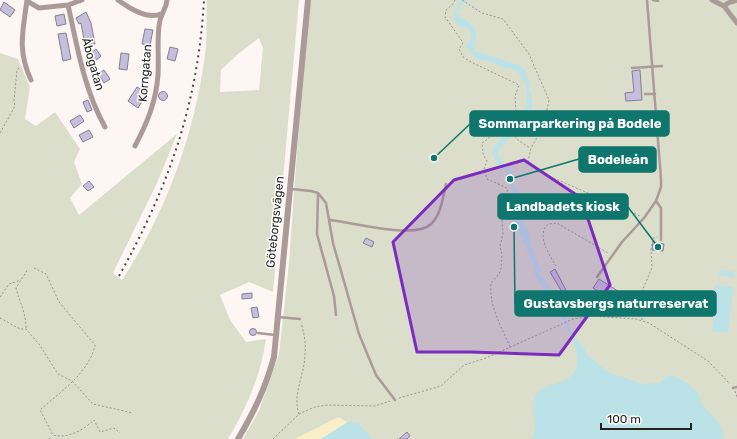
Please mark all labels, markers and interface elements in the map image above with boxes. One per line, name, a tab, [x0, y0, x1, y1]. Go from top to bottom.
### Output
street label: Åbogatan	[79, 36, 107, 92]
street label: Korngatan	[136, 44, 154, 102]
callout: Sommarparkering på Bodele	[470, 111, 669, 136]
text: Sommarparkering på Bodele	[479, 116, 662, 131]
callout: Bodeleån	[579, 147, 656, 172]
text: Bodeleån	[588, 152, 648, 167]
street label: Göteborgsvägen	[263, 175, 287, 269]
callout: Landbadets kiosk	[498, 194, 628, 219]
text: Landbadets kiosk	[506, 199, 620, 214]
callout: Gustavsbergs naturreservat	[515, 291, 716, 316]
text: Gustavsbergs naturreservat	[524, 296, 708, 311]
scale bar	[601, 405, 691, 431]
text: 100 m	[607, 412, 641, 426]

